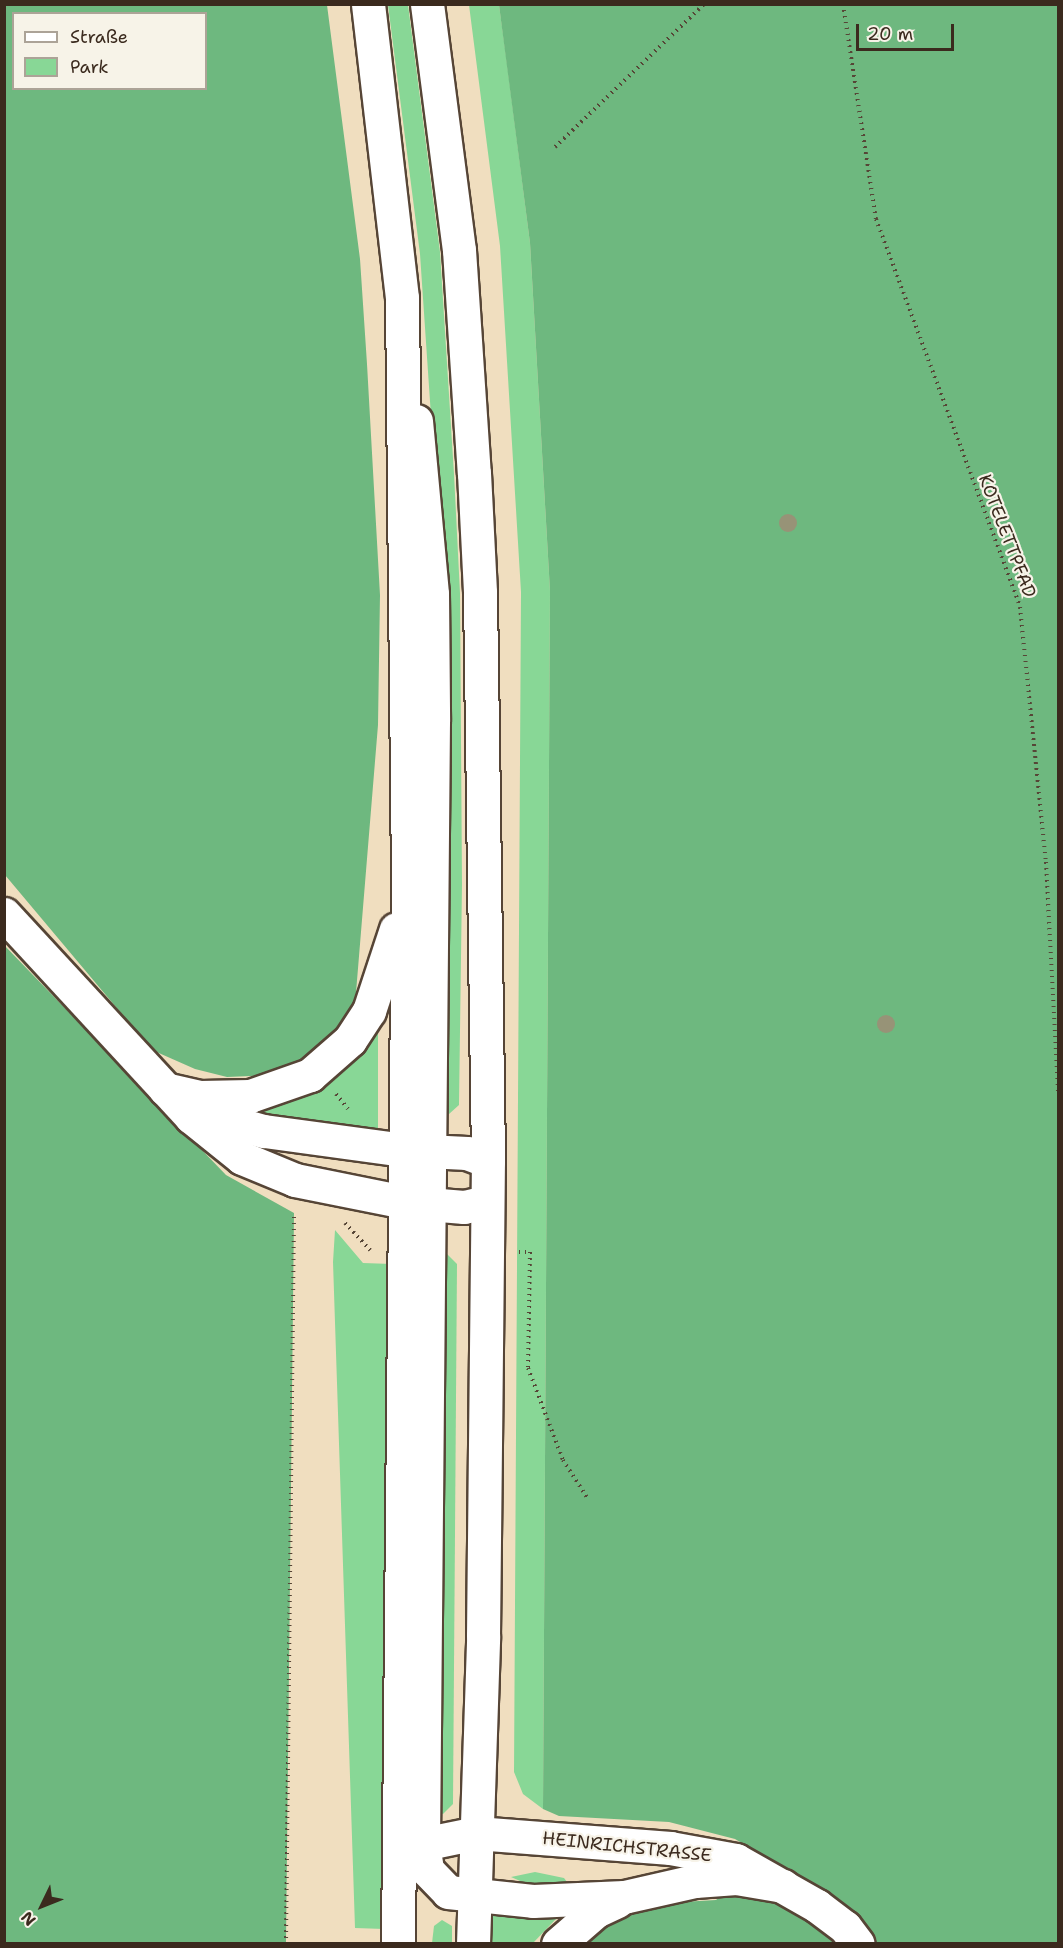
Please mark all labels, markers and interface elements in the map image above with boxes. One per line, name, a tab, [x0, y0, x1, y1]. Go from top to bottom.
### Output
legend	[12, 12, 207, 90]
scale bar	[859, 12, 956, 50]
text: 20 m	[867, 22, 913, 46]
text: Straße	[70, 25, 128, 49]
text: Park	[70, 55, 109, 79]
street label: KOTELETTPFAD	[974, 471, 1040, 601]
street label: HEINRICHSTRASSE	[541, 1827, 713, 1867]
north arrow	[12, 1876, 72, 1936]
text: N	[16, 1907, 40, 1930]

